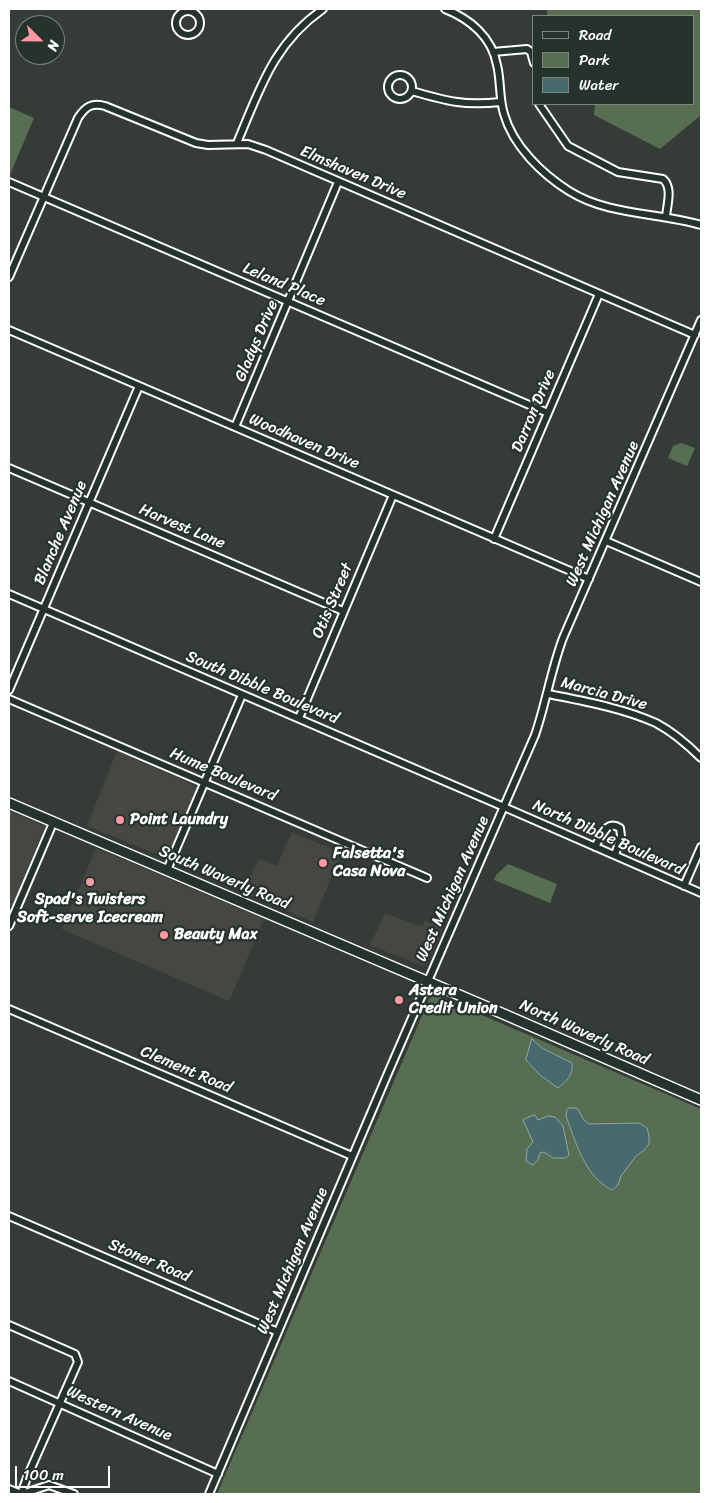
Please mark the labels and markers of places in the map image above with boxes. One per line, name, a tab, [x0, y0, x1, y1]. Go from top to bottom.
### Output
place label: Point Laundry	[130, 810, 228, 830]
marker: Point Laundry	[114, 814, 126, 826]
place label: Falsetta's Casa Nova	[333, 844, 405, 882]
marker: Falsetta's Casa Nova	[317, 857, 329, 869]
marker: Spad's Twisters Soft-serve Icecream	[84, 876, 96, 888]
place label: Spad's Twisters Soft-serve Icecream	[17, 890, 163, 928]
place label: Beauty Max	[174, 925, 258, 945]
marker: Beauty Max	[158, 929, 170, 941]
place label: Astera Credit Union	[409, 981, 498, 1019]
marker: Astera Credit Union	[393, 994, 405, 1006]

